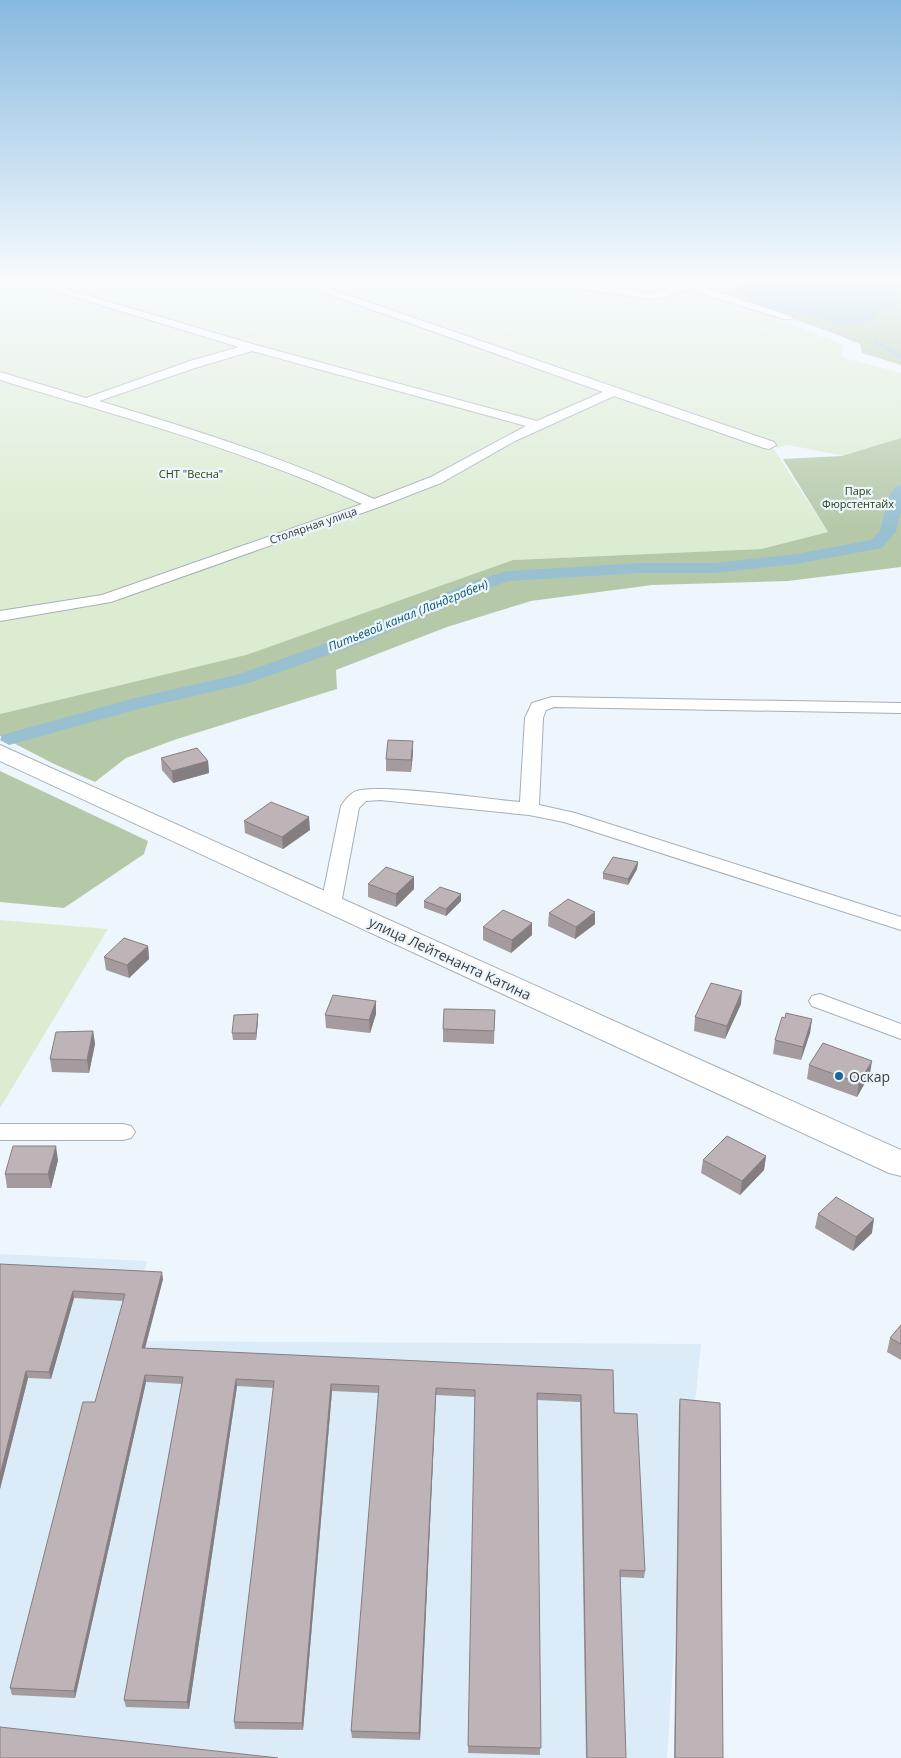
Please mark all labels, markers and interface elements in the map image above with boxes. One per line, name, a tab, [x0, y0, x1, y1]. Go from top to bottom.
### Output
park label: СНТ "Весна"	[159, 466, 223, 481]
park label: Парк Фюрстентайх	[822, 483, 894, 511]
street label: Столярная улица	[267, 503, 359, 547]
water label: Питьевой канал (Ландграбен)	[325, 575, 491, 655]
street label: улица Лейтенанта Катина	[366, 912, 534, 1004]
place label: Оскар	[849, 1067, 890, 1086]
marker: Оскар	[833, 1070, 845, 1082]

